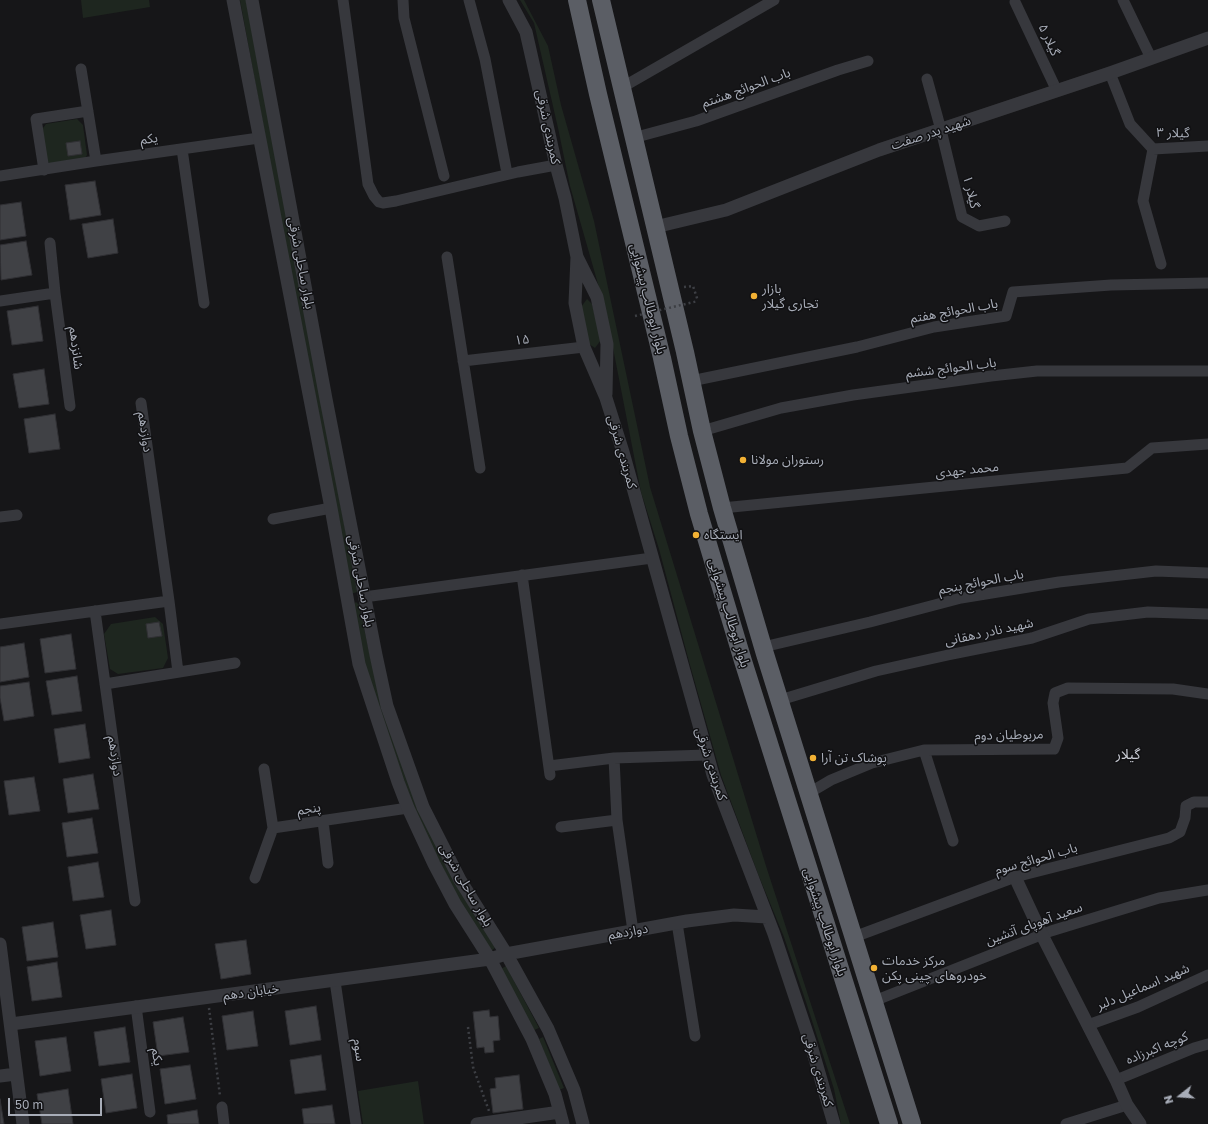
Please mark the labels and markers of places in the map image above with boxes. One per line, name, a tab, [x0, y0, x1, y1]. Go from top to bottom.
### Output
place label: بازار تجاری گیلار	[762, 281, 819, 312]
marker: بازار تجاری گیلار	[749, 291, 759, 301]
place label: رستوران مولانا	[751, 452, 824, 468]
marker: رستوران مولانا	[738, 455, 748, 465]
place label: ایستگاه	[704, 527, 743, 543]
marker: ایستگاه	[691, 530, 701, 540]
place label: پوشاک تن آرا	[821, 750, 887, 766]
marker: پوشاک تن آرا	[808, 753, 818, 763]
place label: مرکز خدمات خودروهای چینی پکن	[882, 953, 987, 984]
marker: مرکز خدمات خودروهای چینی پکن	[869, 963, 879, 973]

